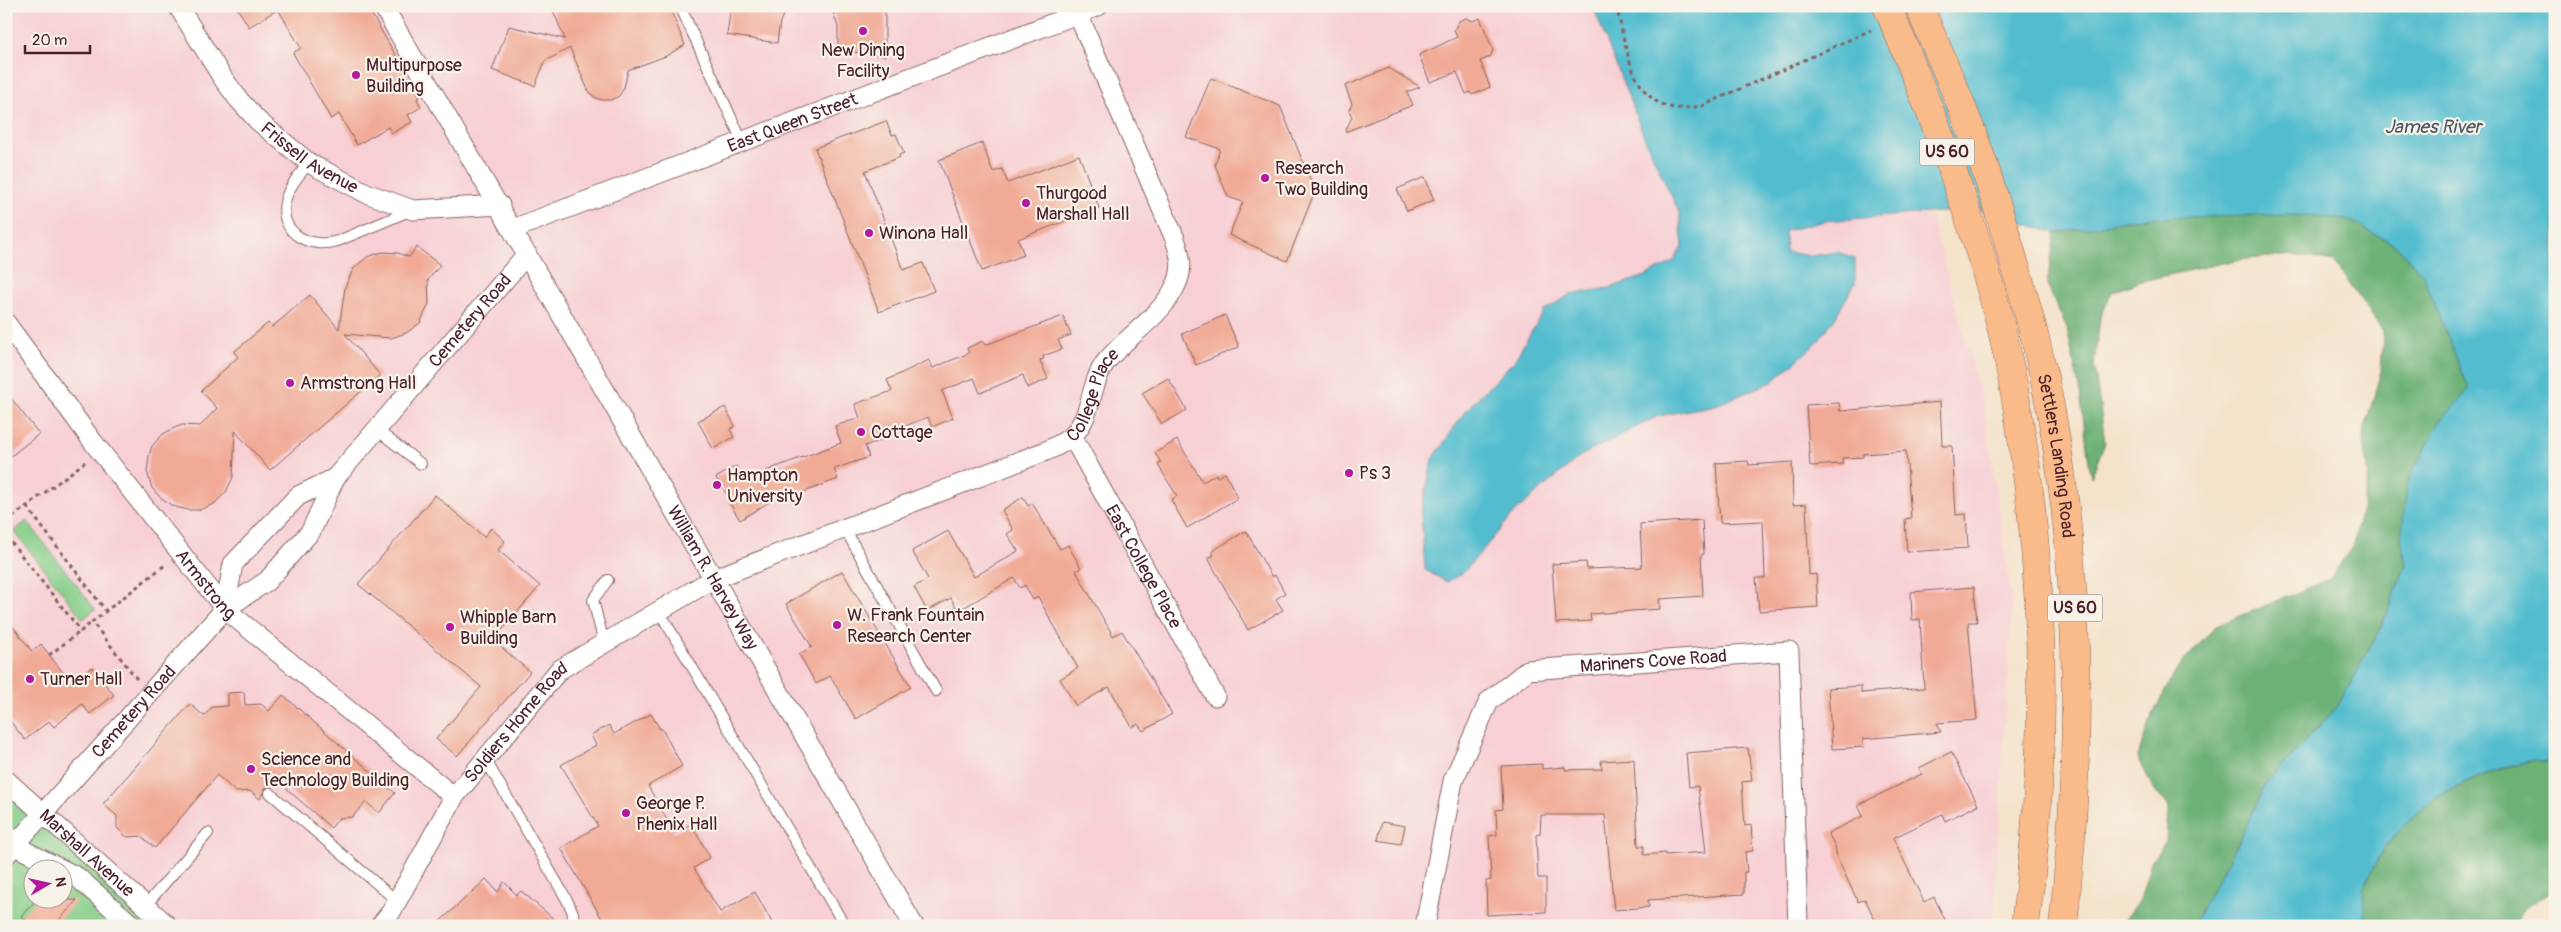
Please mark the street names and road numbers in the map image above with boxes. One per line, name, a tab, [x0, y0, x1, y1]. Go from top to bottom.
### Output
street label: East Queen Street	[724, 87, 861, 158]
street label: Frissell Avenue	[256, 116, 362, 198]
road number: US 60	[1920, 138, 1974, 166]
street label: Cemetery Road	[423, 269, 516, 372]
street label: College Place	[1061, 343, 1124, 447]
street label: Settlers Landing Road	[2032, 371, 2080, 539]
street label: William R. Harvey Way	[662, 501, 764, 654]
street label: East College Place	[1101, 501, 1187, 633]
street label: Armstrong	[171, 544, 241, 625]
road number: US 60	[2048, 594, 2102, 622]
street label: Mariners Cove Road	[1579, 644, 1728, 678]
street label: Soldiers Home Road	[459, 656, 571, 787]
street label: Cemetery Road	[86, 661, 181, 763]
street label: Marshall Avenue	[35, 804, 140, 902]

